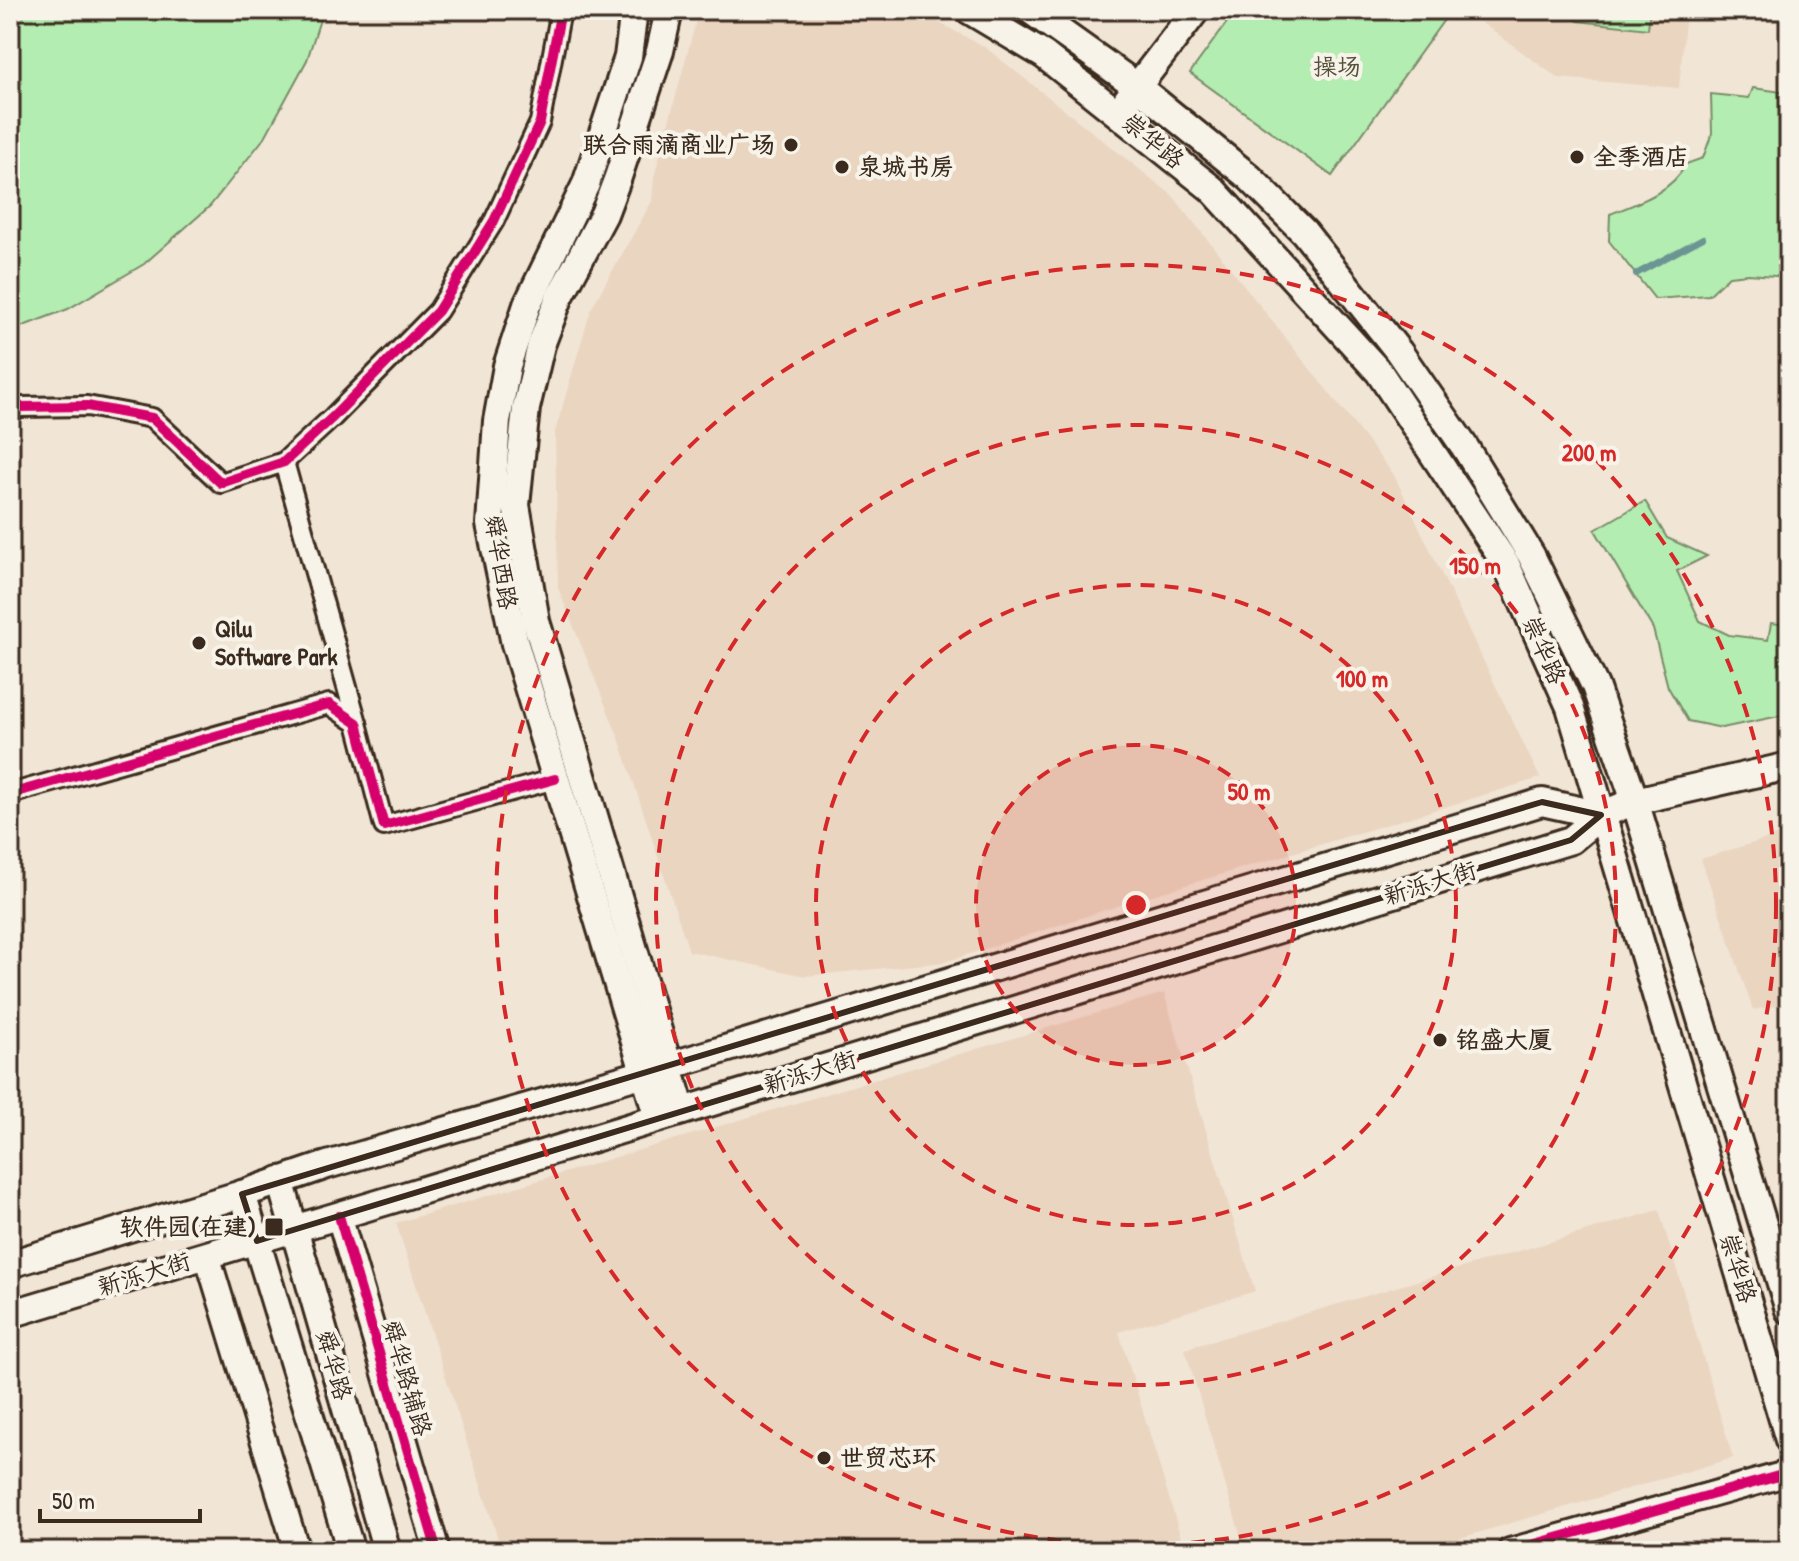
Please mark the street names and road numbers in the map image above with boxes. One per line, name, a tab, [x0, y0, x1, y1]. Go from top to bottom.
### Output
street label: 崇华路	[1116, 105, 1192, 175]
street label: 舜华西路	[479, 512, 525, 612]
street label: 崇华路	[1516, 610, 1574, 689]
street label: 新泺大街	[1379, 853, 1480, 911]
street label: 新泺大街	[759, 1042, 860, 1100]
street label: 崇华路	[1713, 1229, 1765, 1307]
street label: 新泺大街	[93, 1244, 194, 1302]
street label: 舜华路辅路	[376, 1316, 440, 1440]
street label: 舜华路	[310, 1326, 360, 1404]

